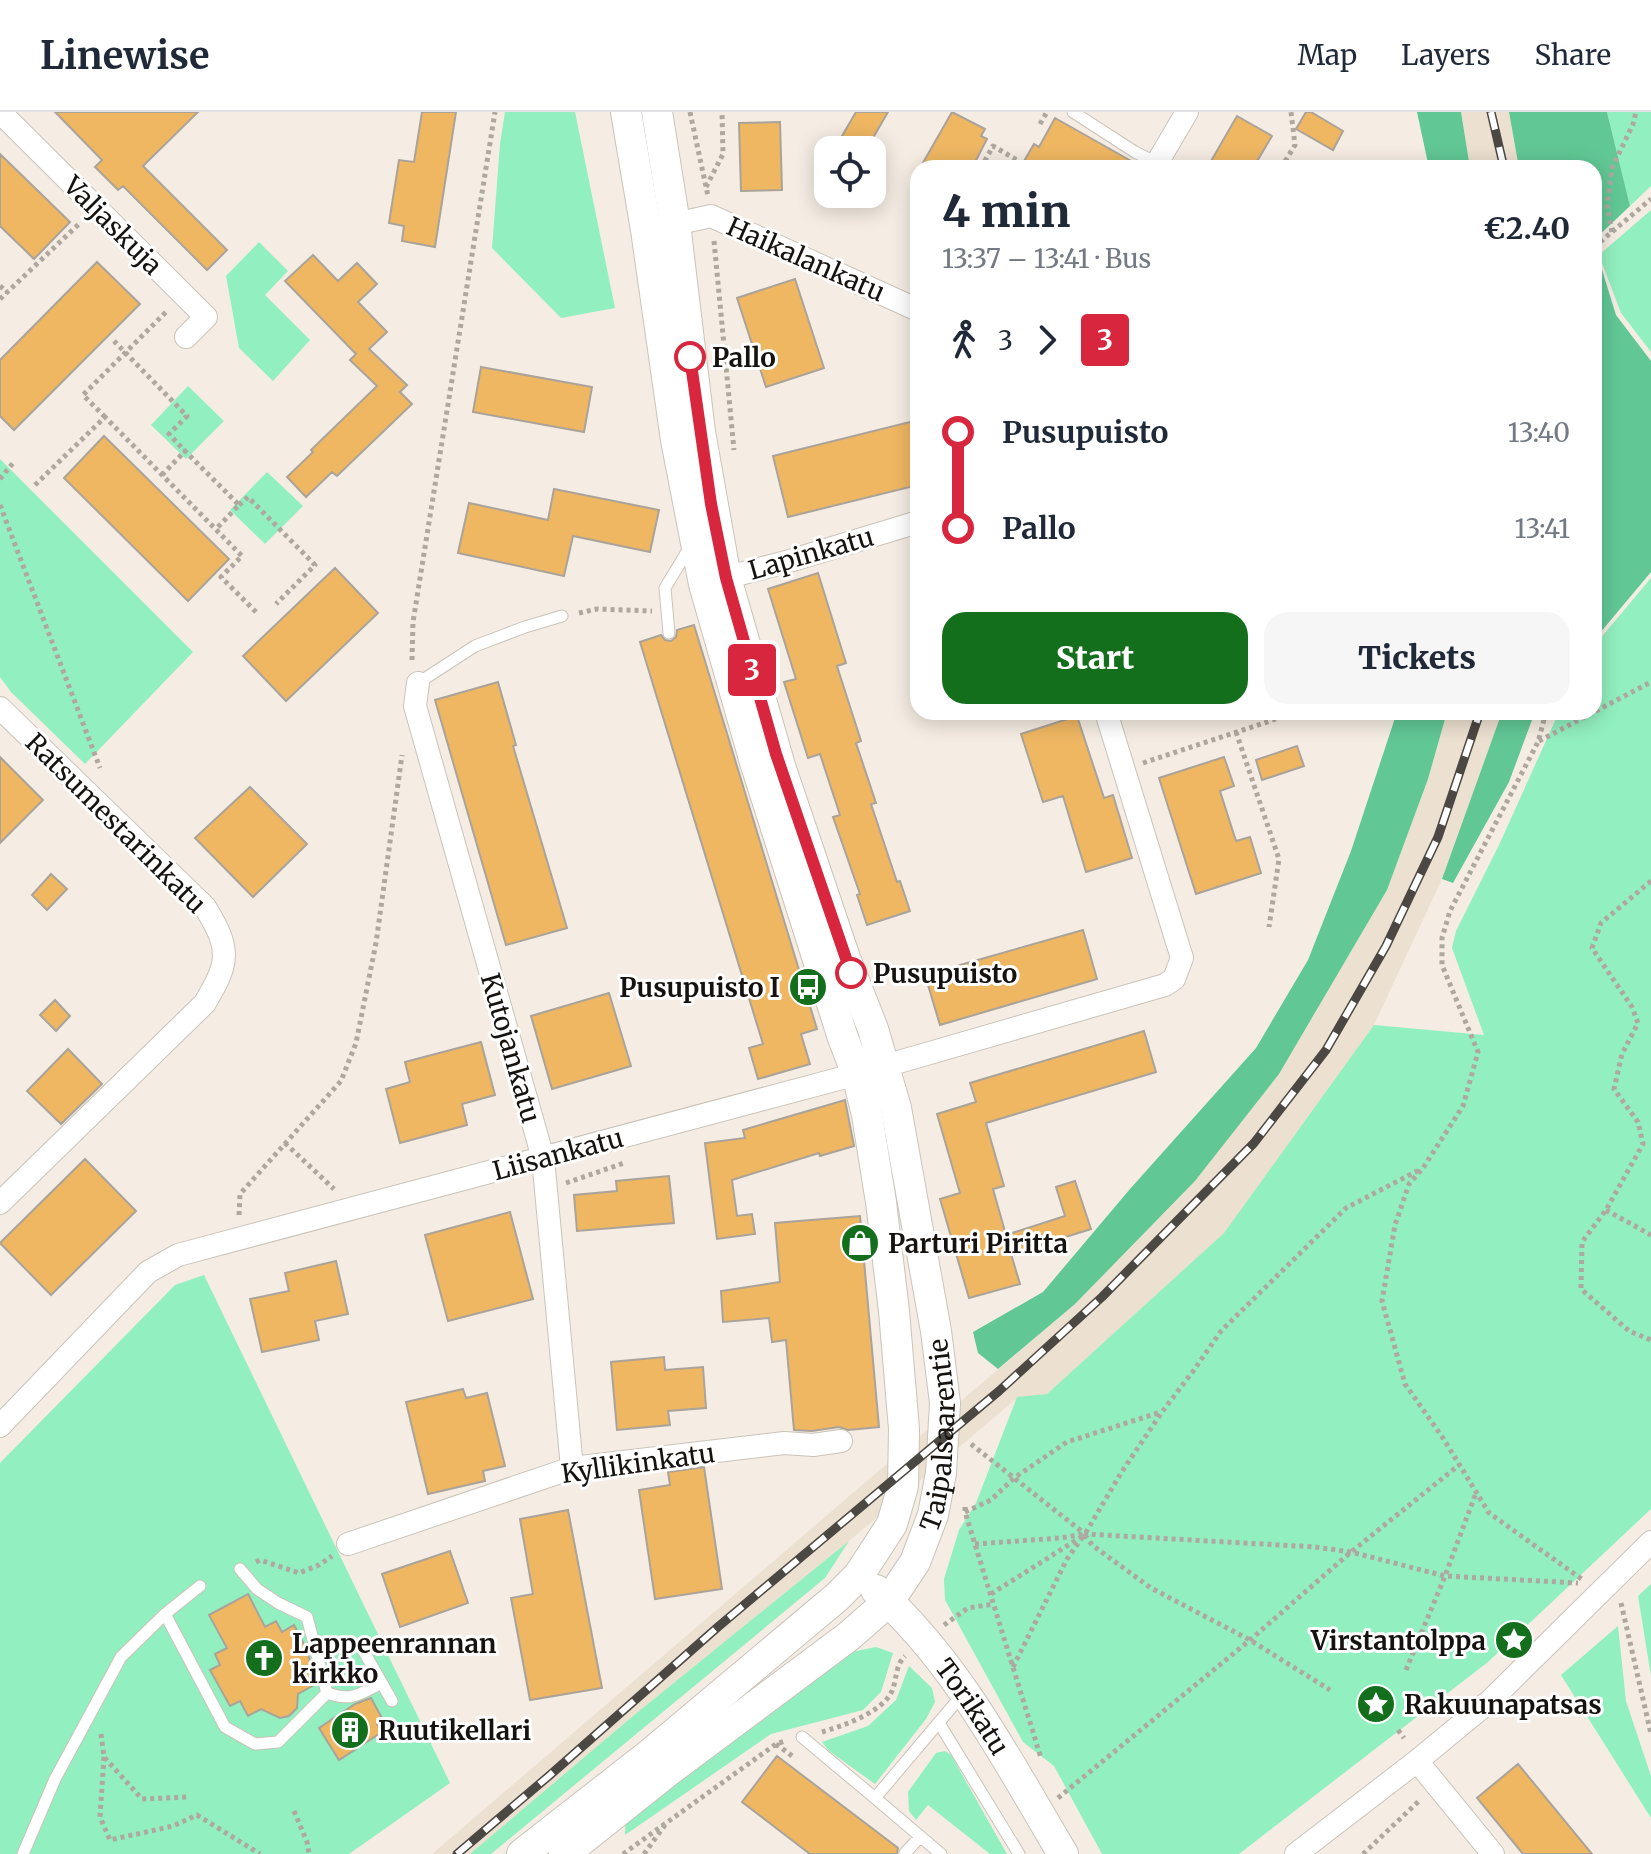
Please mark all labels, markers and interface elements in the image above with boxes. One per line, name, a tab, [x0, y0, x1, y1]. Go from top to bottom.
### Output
text: Linewise	[40, 32, 210, 79]
text: Map	[1297, 37, 1357, 73]
text: Layers	[1401, 37, 1490, 73]
text: Share	[1534, 37, 1611, 73]
map controls	[814, 136, 886, 208]
button: locate	[814, 136, 886, 208]
street label: Valjaskuja	[56, 168, 169, 281]
text: 4 min	[942, 184, 1070, 239]
street label: Haikalankatu	[722, 209, 890, 309]
text: €2.40	[1483, 209, 1570, 247]
text: 13:37 – 13:41 · Bus	[942, 242, 1151, 275]
icon: walk	[942, 318, 986, 362]
icon: forward	[1025, 318, 1069, 362]
text: 3	[1097, 322, 1113, 358]
text: 3	[998, 324, 1013, 357]
place label: Pallo	[712, 341, 776, 374]
marker: Pallo	[675, 342, 705, 372]
text: Pusupuisto	[1002, 413, 1168, 451]
text: 13:40	[1508, 416, 1570, 449]
text: Pallo	[1002, 509, 1076, 547]
text: 13:41	[1514, 512, 1570, 545]
street label: Lapinkatu	[745, 519, 877, 587]
button: Start	[942, 612, 1248, 704]
button: Tickets	[1264, 612, 1570, 704]
line badge: 3	[726, 644, 778, 696]
text: 3	[744, 652, 760, 688]
street label: Ratsumestarinkatu	[19, 726, 213, 920]
place label: Pusupuisto	[873, 957, 1017, 990]
marker: Pusupuisto	[836, 958, 866, 988]
bus stop icon: Pusupuisto I	[787, 966, 829, 1008]
street label: Kutojankatu	[474, 969, 548, 1127]
place label: Pusupuisto I	[619, 971, 780, 1004]
street label: Liisankatu	[489, 1121, 627, 1187]
shop icon: Parturi Piritta	[839, 1222, 881, 1264]
place label: Parturi Piritta	[888, 1227, 1068, 1260]
street label: Taipalsaarentie	[912, 1337, 962, 1536]
street label: Kyllikinkatu	[559, 1436, 717, 1490]
place icon: Virstantolppa	[1493, 1619, 1535, 1661]
place label: Virstantolppa	[1310, 1624, 1486, 1657]
place label: Lappeenrannan kirkko	[292, 1627, 497, 1690]
church icon: Lappeenrannan kirkko	[243, 1637, 285, 1679]
street label: Torikatu	[929, 1652, 1017, 1761]
place icon: Rakuunapatsas	[1355, 1683, 1397, 1725]
place label: Rakuunapatsas	[1404, 1688, 1602, 1721]
building icon: Ruutikellari	[329, 1709, 371, 1751]
place label: Ruutikellari	[378, 1714, 531, 1747]

